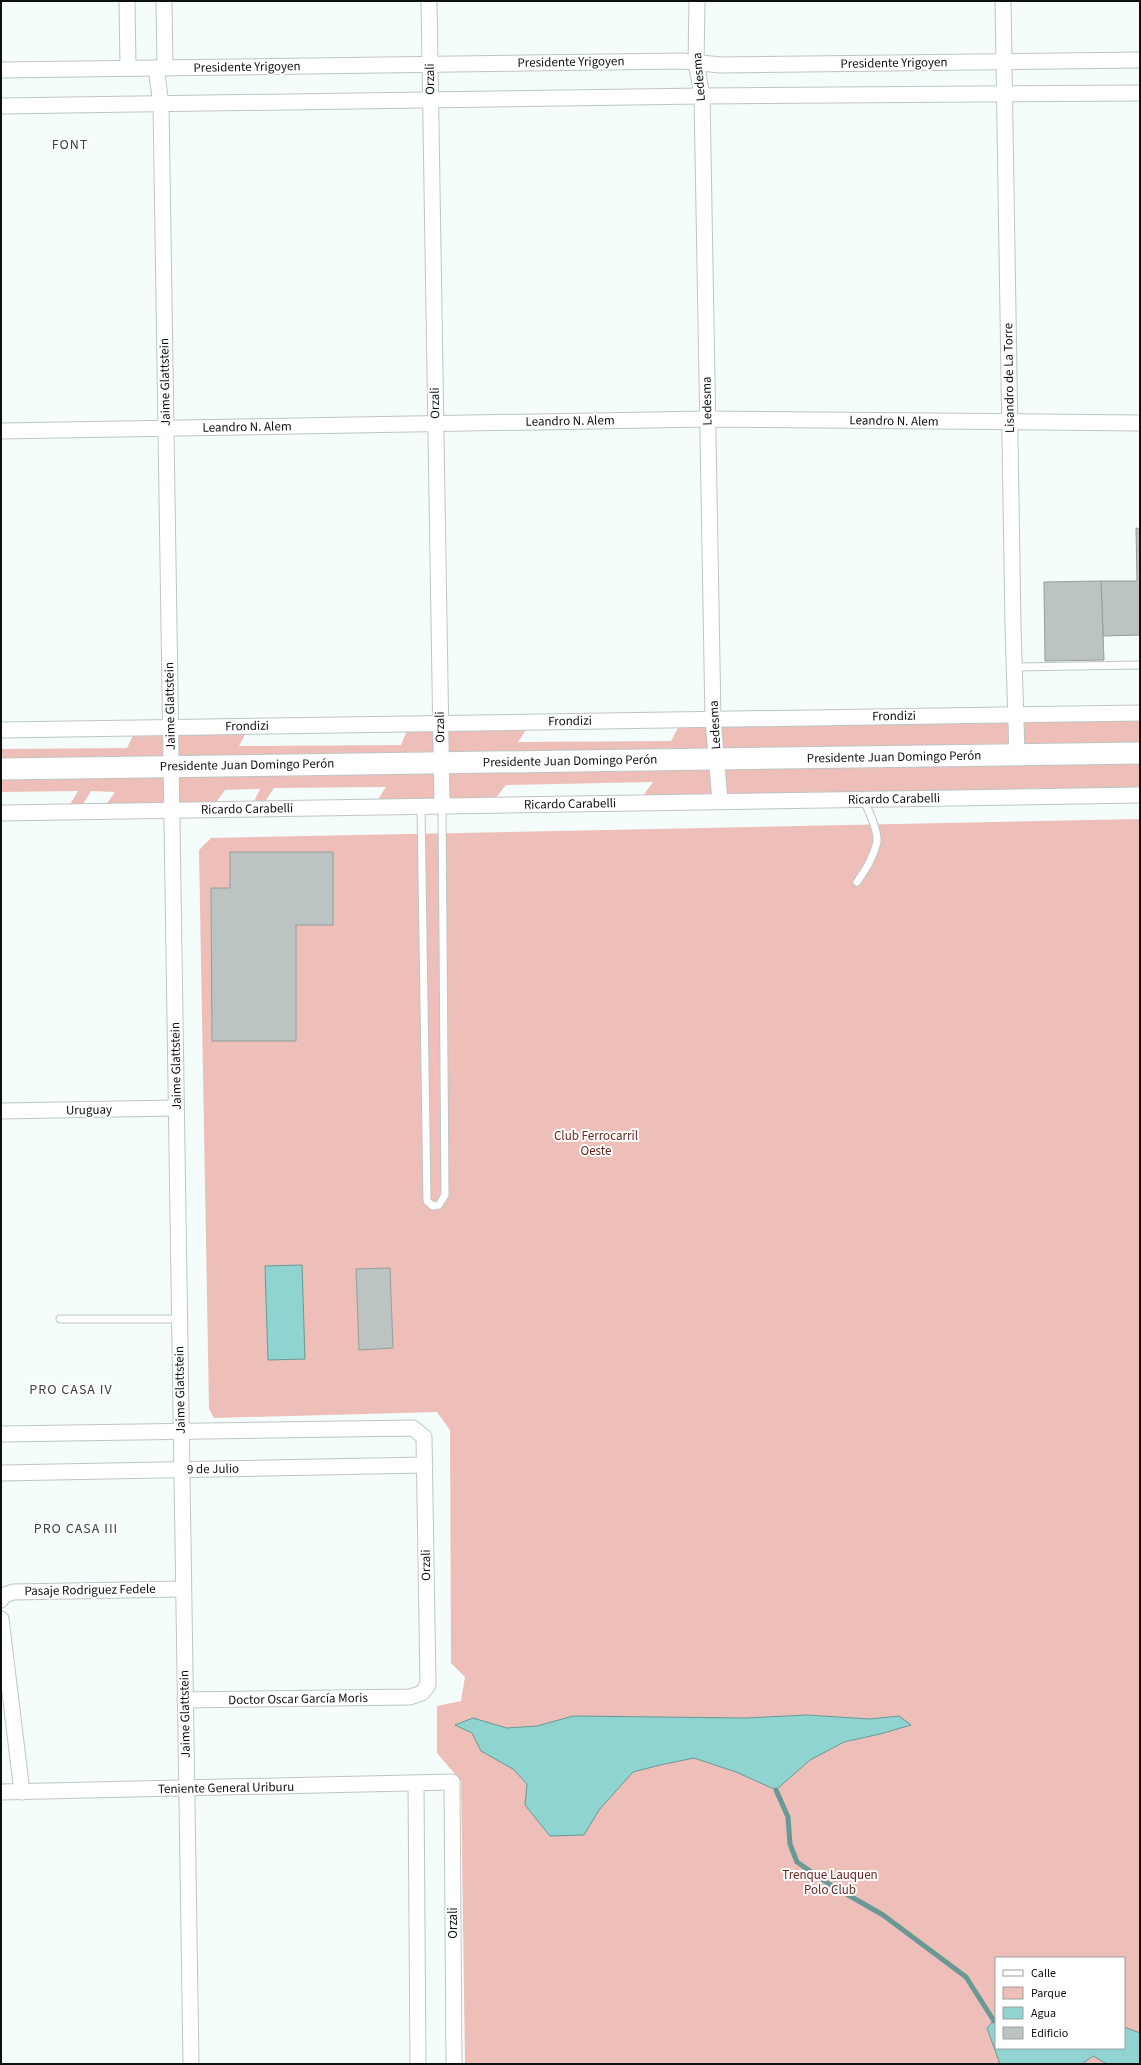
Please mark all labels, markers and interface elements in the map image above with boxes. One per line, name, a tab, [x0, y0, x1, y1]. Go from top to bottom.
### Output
street label: Presidente Yrigoyen	[517, 52, 625, 72]
street label: Ledesma	[688, 52, 710, 102]
street label: Presidente Yrigoyen	[840, 53, 948, 73]
street label: Presidente Yrigoyen	[193, 57, 301, 77]
street label: Orzali	[421, 63, 439, 95]
district label: FONT	[52, 135, 88, 155]
street label: Lisandro de La Torre	[999, 323, 1019, 433]
street label: Jaime Glattstein	[155, 338, 175, 426]
street label: Ledesma	[698, 376, 716, 426]
street label: Orzali	[426, 387, 444, 419]
street label: Leandro N. Alem	[525, 411, 615, 431]
street label: Leandro N. Alem	[849, 411, 939, 431]
street label: Leandro N. Alem	[202, 417, 292, 437]
street label: Jaime Glattstein	[160, 662, 180, 750]
street label: Ledesma	[705, 700, 725, 750]
street label: Frondizi	[872, 707, 916, 725]
street label: Orzali	[431, 711, 449, 743]
street label: Frondizi	[548, 712, 592, 730]
street label: Frondizi	[225, 717, 269, 735]
street label: Presidente Juan Domingo Perón	[807, 746, 981, 768]
street label: Presidente Juan Domingo Perón	[483, 750, 657, 772]
street label: Presidente Juan Domingo Perón	[160, 754, 334, 776]
street label: Ricardo Carabelli	[848, 789, 940, 809]
street label: Ricardo Carabelli	[524, 794, 616, 814]
street label: Ricardo Carabelli	[201, 799, 293, 819]
street label: Jaime Glattstein	[166, 1022, 186, 1110]
street label: Uruguay	[66, 1101, 112, 1119]
park label: Club Ferrocarril Oeste	[554, 1127, 638, 1160]
street label: Jaime Glattstein	[170, 1346, 190, 1434]
district label: PRO CASA IV	[29, 1380, 113, 1400]
street label: 9 de Julio	[187, 1460, 239, 1478]
district label: PRO CASA III	[34, 1519, 118, 1539]
street label: Orzali	[417, 1549, 435, 1581]
street label: Pasaje Rodriguez Fedele	[24, 1580, 156, 1600]
street label: Jaime Glattstein	[175, 1670, 195, 1758]
street label: Doctor Oscar García Moris	[228, 1689, 369, 1709]
street label: Teniente General Uriburu	[158, 1778, 294, 1798]
park label: Trenque Lauquen Polo Club	[782, 1866, 878, 1899]
street label: Orzali	[444, 1907, 462, 1939]
legend	[995, 1957, 1125, 2049]
text: Calle	[1031, 1965, 1056, 1982]
text: Parque	[1031, 1985, 1067, 2002]
text: Agua	[1031, 2005, 1056, 2022]
text: Edificio	[1031, 2025, 1068, 2042]

